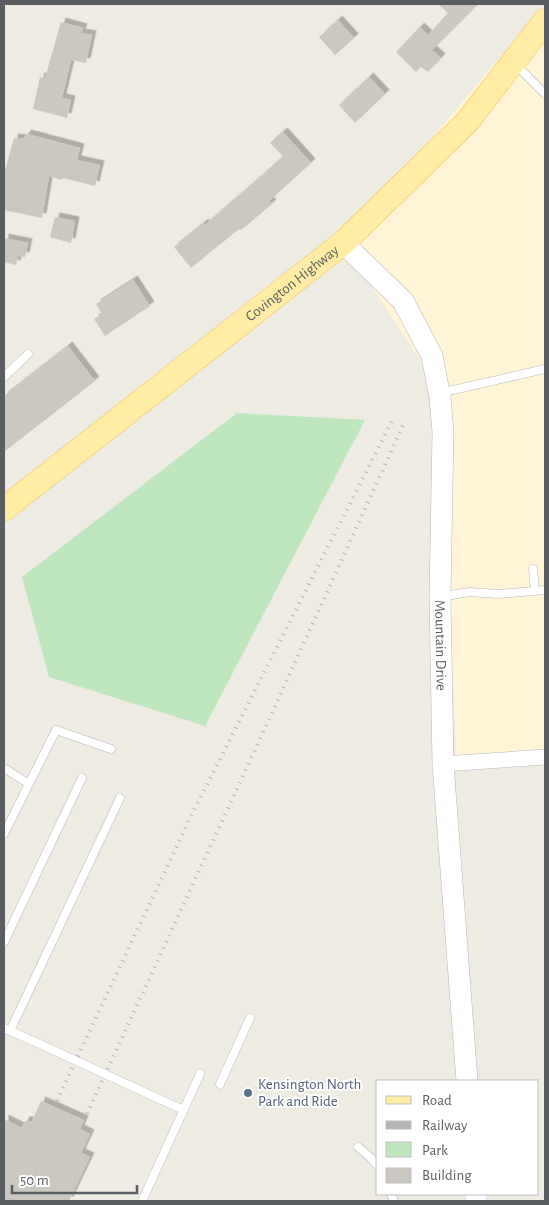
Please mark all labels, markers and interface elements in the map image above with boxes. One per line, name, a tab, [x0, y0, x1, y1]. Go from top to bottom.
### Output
street label: Covington Highway	[243, 242, 342, 324]
street label: Mountain Drive	[433, 600, 449, 691]
place label: Kensington North Park and Ride	[258, 1077, 361, 1109]
legend	[376, 1080, 539, 1195]
marker: Kensington North Park and Ride	[242, 1087, 254, 1099]
text: Road	[422, 1093, 452, 1108]
text: Railway	[422, 1118, 468, 1133]
text: Park	[422, 1143, 448, 1158]
scale bar	[12, 1162, 138, 1194]
text: Building	[422, 1168, 472, 1183]
text: 50 m	[20, 1173, 49, 1188]

